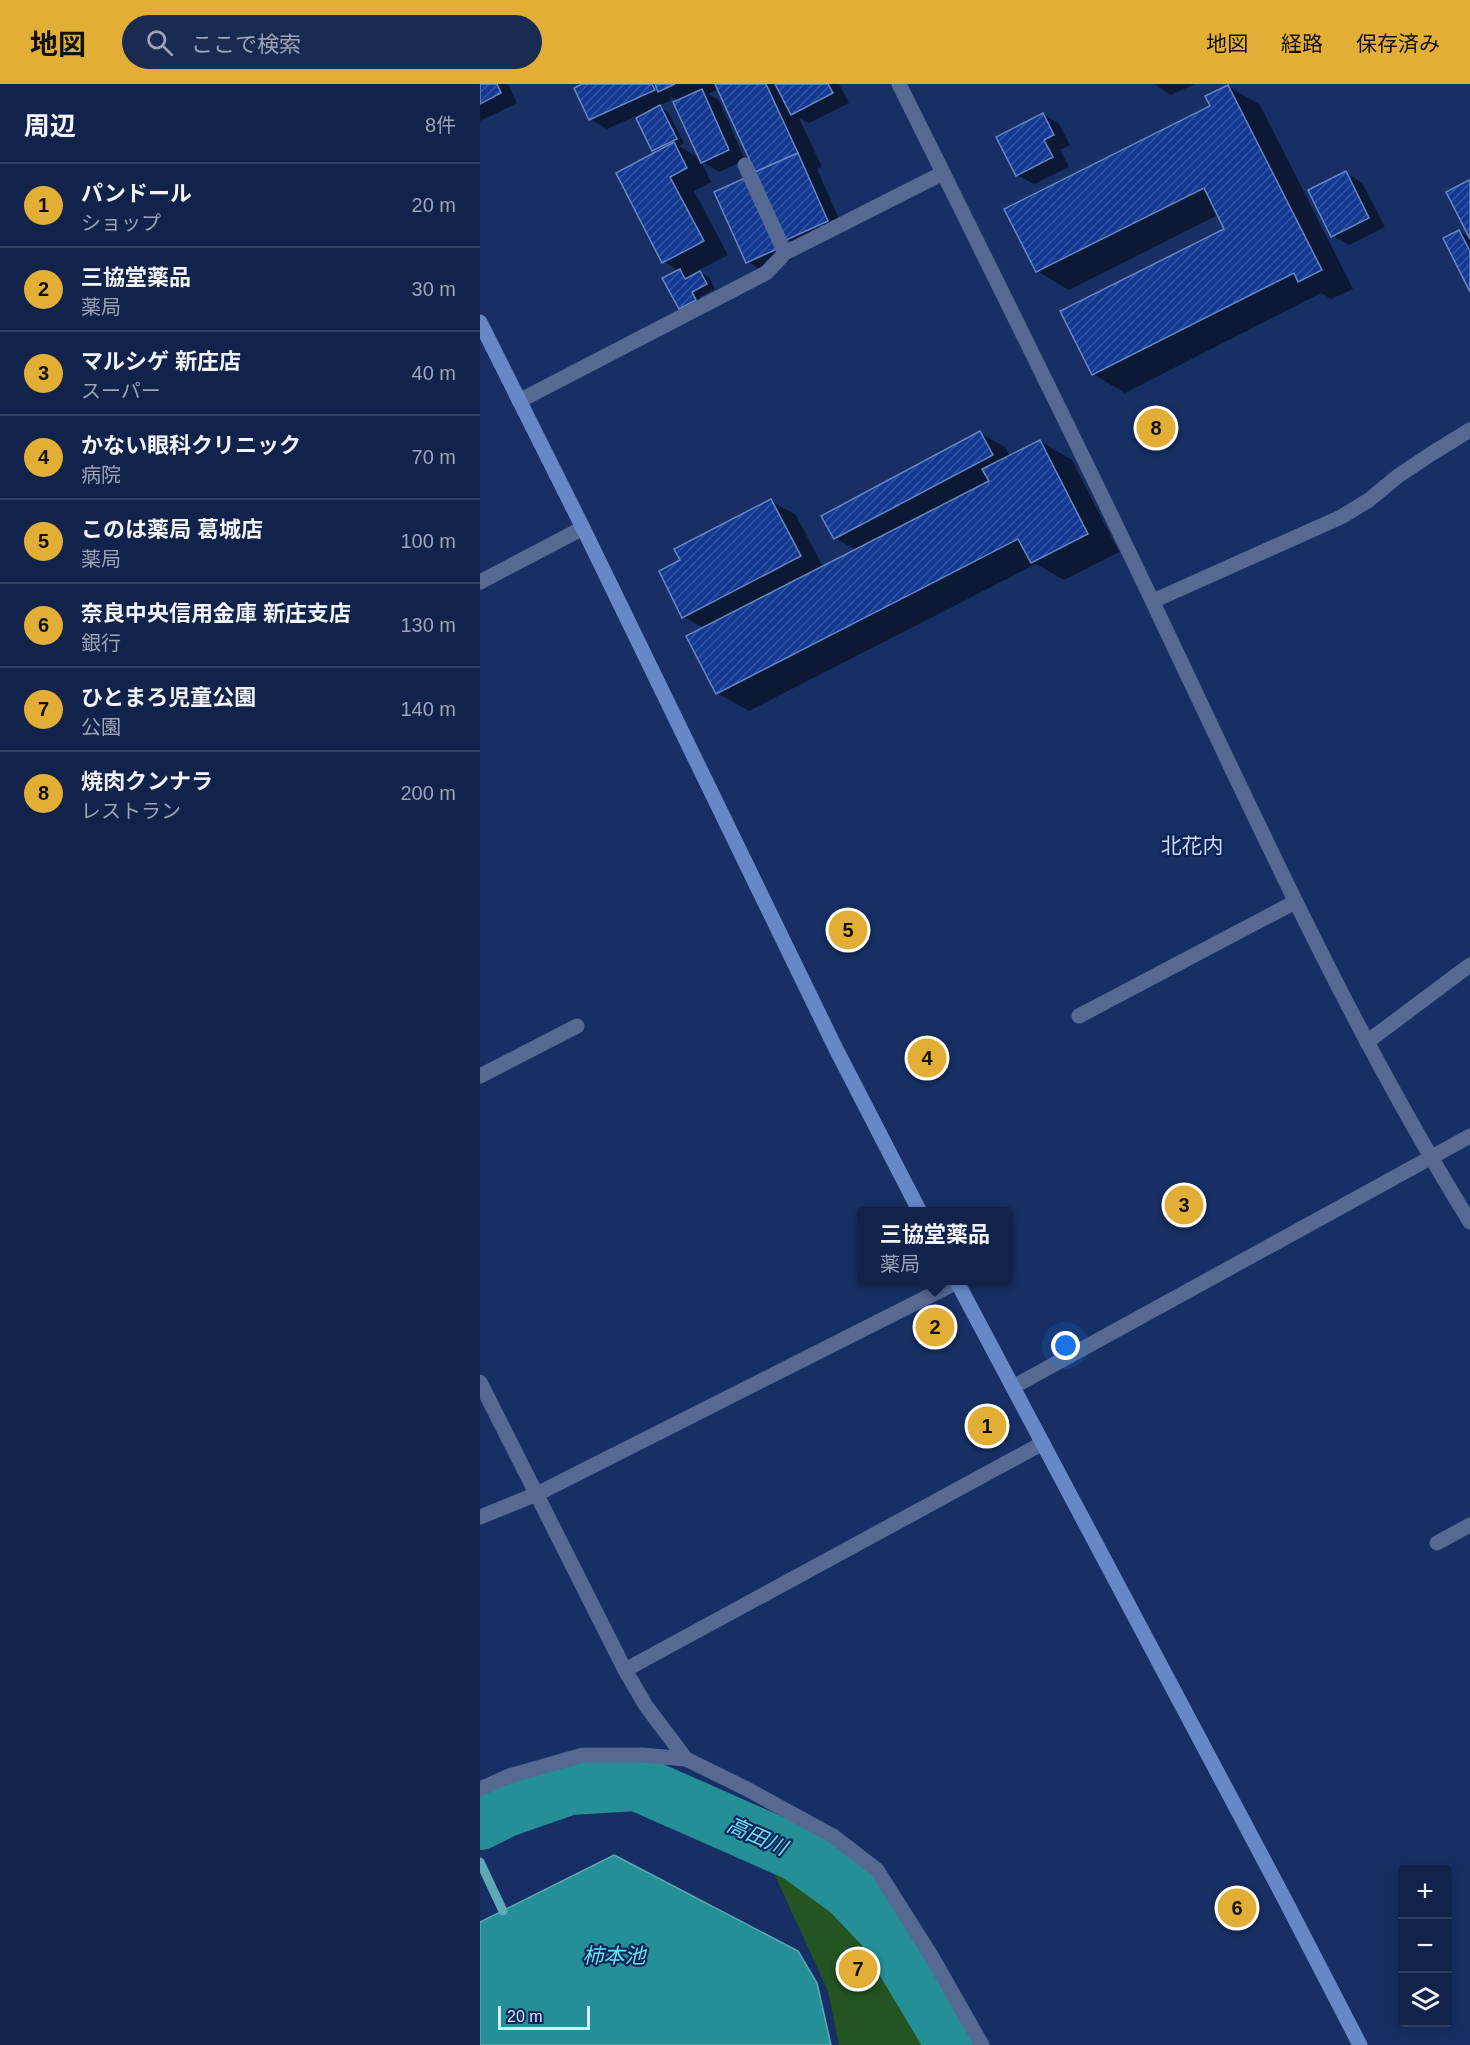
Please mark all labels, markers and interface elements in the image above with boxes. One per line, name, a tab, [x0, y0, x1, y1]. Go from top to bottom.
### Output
search box	[122, 15, 542, 69]
icon: search	[143, 26, 176, 59]
text: 地図	[30, 29, 86, 60]
text: ここで検索	[191, 32, 301, 57]
text: 地図	[1206, 32, 1248, 55]
text: 経路	[1281, 32, 1323, 55]
text: 保存済み	[1356, 32, 1440, 55]
text: 周辺	[24, 111, 76, 141]
text: 8件	[425, 114, 456, 136]
text: パンドール	[81, 181, 192, 206]
text: 1	[38, 194, 49, 216]
text: 20 m	[412, 194, 456, 216]
text: ショップ	[81, 212, 161, 234]
text: 三協堂薬品	[81, 265, 191, 290]
text: 2	[38, 278, 49, 300]
text: 30 m	[412, 278, 456, 300]
text: 薬局	[81, 296, 121, 318]
text: マルシゲ 新庄店	[81, 349, 241, 374]
text: 3	[38, 362, 49, 384]
text: 40 m	[412, 362, 456, 384]
text: スーパー	[81, 380, 161, 402]
pin: 8	[1136, 406, 1176, 450]
text: かない眼科クリニック	[81, 433, 301, 458]
text: 4	[38, 446, 49, 468]
text: 70 m	[412, 446, 456, 468]
text: 病院	[81, 464, 121, 486]
text: このは薬局 葛城店	[81, 517, 263, 542]
text: 5	[38, 530, 49, 552]
text: 100 m	[400, 530, 456, 552]
text: 薬局	[81, 548, 121, 570]
text: 奈良中央信用金庫 新庄支店	[81, 601, 351, 626]
text: 6	[38, 614, 49, 636]
text: 130 m	[400, 614, 456, 636]
text: 銀行	[81, 632, 121, 654]
text: ひとまろ児童公園	[81, 685, 256, 710]
text: 7	[38, 698, 49, 720]
text: 140 m	[400, 698, 456, 720]
text: 公園	[81, 716, 121, 738]
text: 焼肉クンナラ	[81, 769, 213, 794]
text: 8	[38, 782, 49, 804]
text: 200 m	[400, 782, 456, 804]
text: レストラン	[81, 800, 181, 822]
district label: 北花内	[1161, 834, 1224, 857]
pin: 5	[828, 908, 868, 952]
pin: 4	[908, 1036, 946, 1080]
pin: 3	[1164, 1182, 1204, 1228]
popup	[857, 1207, 1013, 1285]
text: 三協堂薬品	[880, 1222, 990, 1247]
text: 薬局	[880, 1253, 920, 1275]
pin: 2	[916, 1304, 954, 1350]
your location	[1051, 1331, 1080, 1360]
pin: 1	[968, 1404, 1006, 1448]
water label: 高田川	[724, 1813, 792, 1860]
map controls	[1398, 1865, 1452, 2027]
button: +	[1398, 1865, 1452, 1919]
pin: 6	[1218, 1886, 1257, 1930]
button: −	[1398, 1919, 1452, 1973]
water label: 柿本池	[583, 1944, 647, 1967]
pin: 7	[838, 1946, 878, 1992]
button: layers	[1398, 1973, 1452, 2027]
scale bar	[498, 2003, 590, 2030]
text: 20 m	[507, 2008, 543, 2025]

